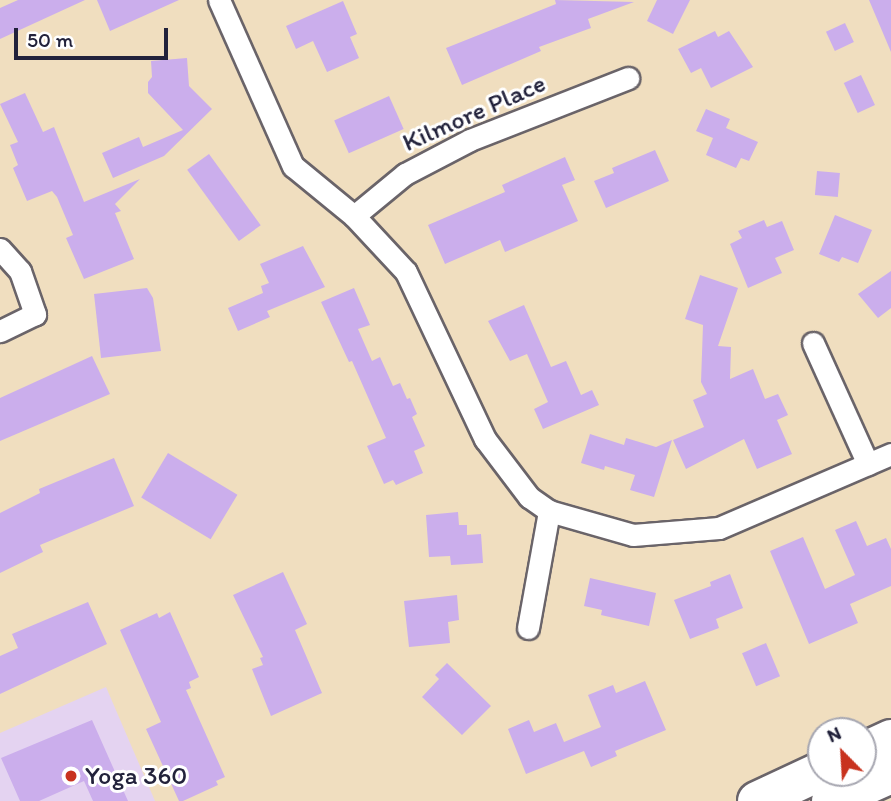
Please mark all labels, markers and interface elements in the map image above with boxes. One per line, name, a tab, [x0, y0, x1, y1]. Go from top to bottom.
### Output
scale bar	[18, 14, 172, 58]
text: 50 m	[27, 27, 73, 52]
street label: Kilmore Place	[398, 68, 550, 158]
north arrow	[807, 717, 877, 787]
text: N	[824, 721, 845, 747]
place label: Yoga 360	[85, 760, 187, 792]
marker: Yoga 360	[63, 768, 79, 784]

